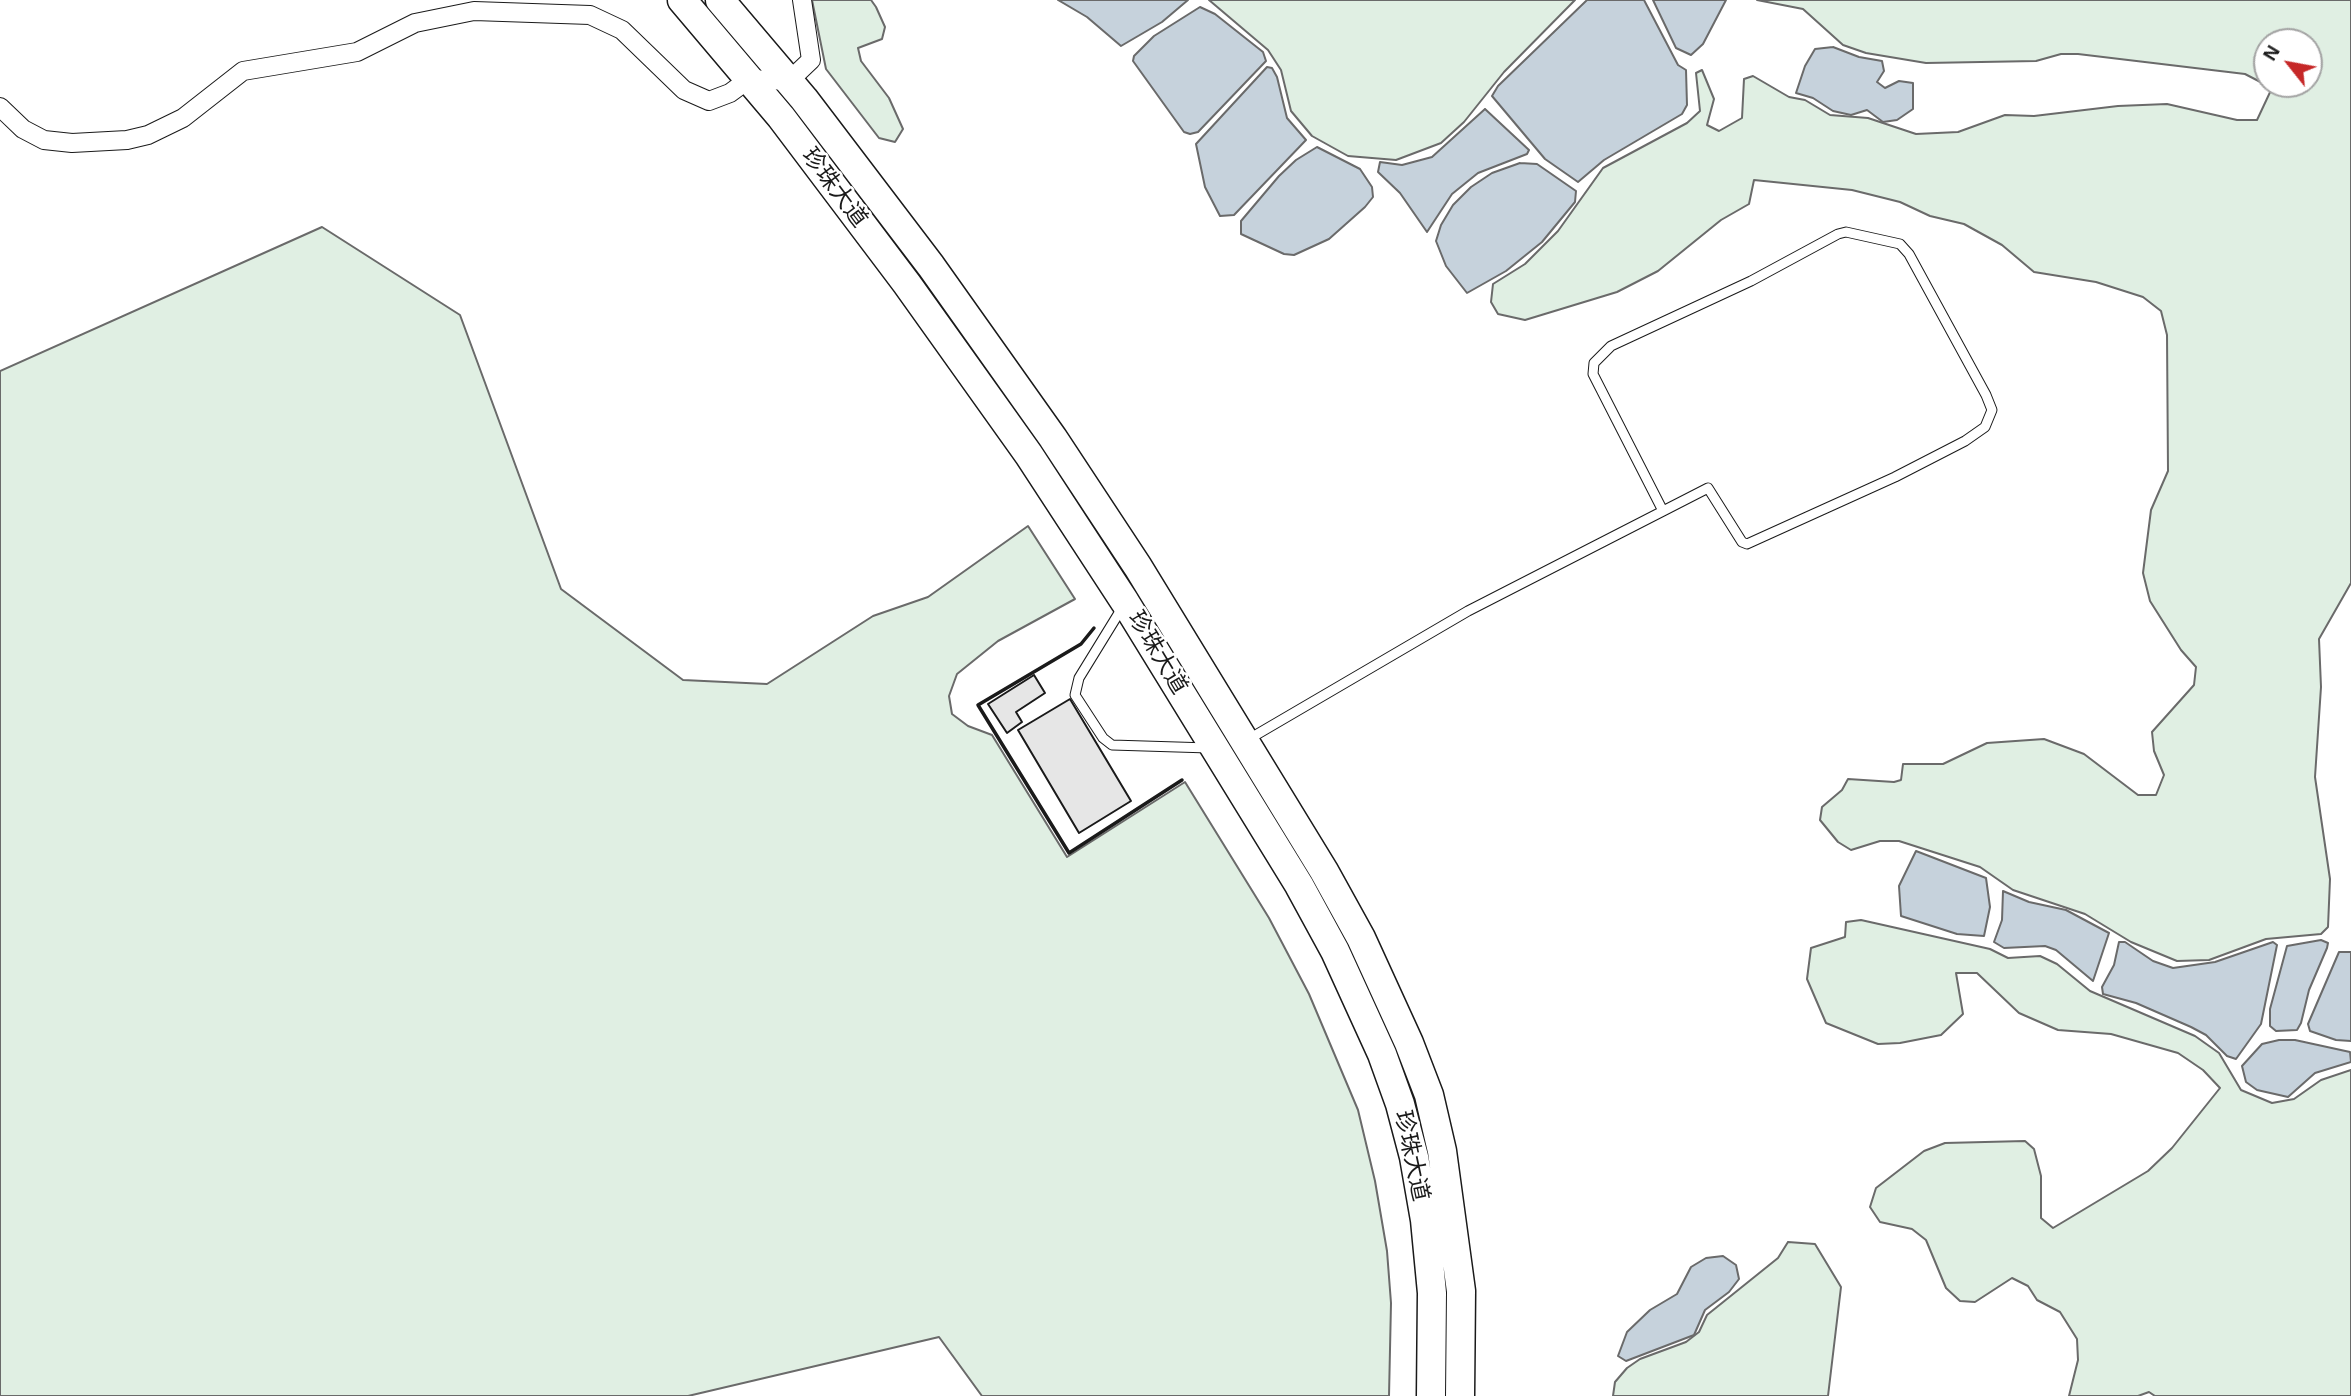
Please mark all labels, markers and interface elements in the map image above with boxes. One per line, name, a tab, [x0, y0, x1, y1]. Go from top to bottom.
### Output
north arrow	[2253, 28, 2323, 98]
text: N	[2259, 42, 2284, 64]
street label: 珍珠大道	[795, 143, 873, 233]
street label: 珍珠大道	[1121, 606, 1193, 700]
street label: 珍珠大道	[1388, 1108, 1434, 1204]

